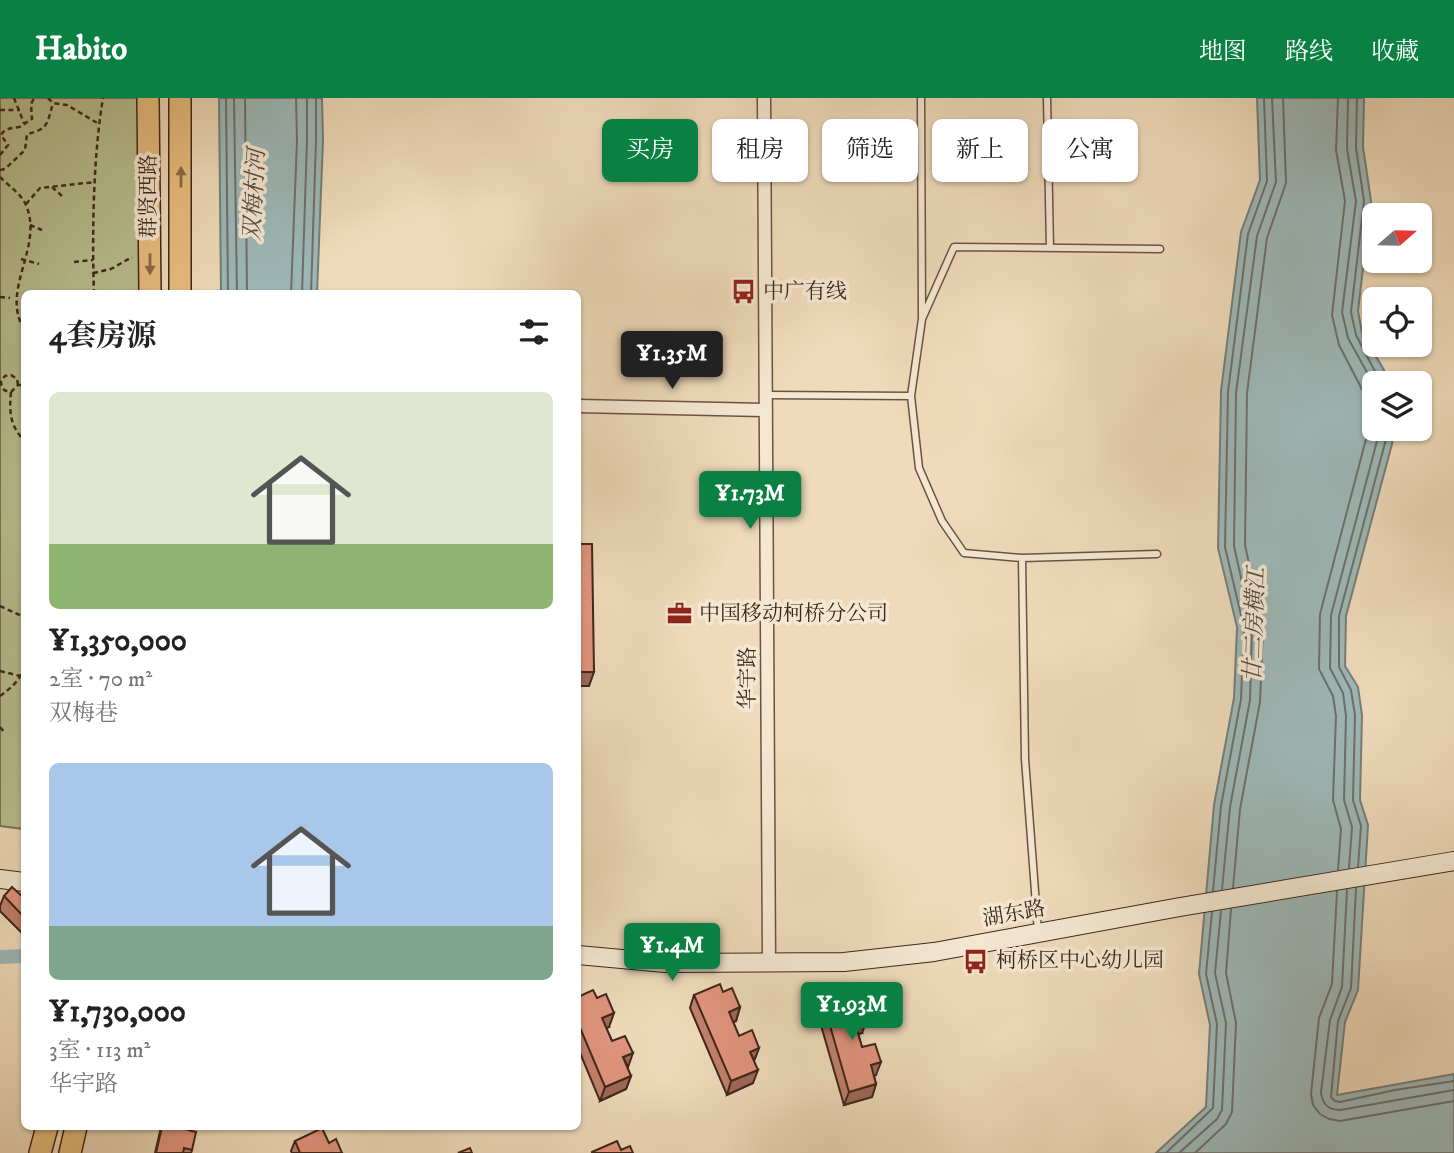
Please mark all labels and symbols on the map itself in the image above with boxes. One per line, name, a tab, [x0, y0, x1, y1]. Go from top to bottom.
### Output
water label: 双梅村河	[238, 144, 272, 242]
street label: 群贤西路	[136, 154, 162, 238]
one-way arrow	[175, 166, 187, 188]
north arrow	[1362, 203, 1432, 273]
one-way arrow	[144, 253, 156, 275]
bus stop icon: 中广有线	[729, 278, 757, 306]
place label: 中广有线	[763, 279, 847, 305]
pin: ¥1.35M	[615, 331, 729, 391]
pin: ¥1.73M	[693, 472, 807, 531]
water label: 廿二房横江	[1239, 564, 1272, 683]
office icon: 中国移动柯桥分公司	[665, 600, 693, 628]
place label: 中国移动柯桥分公司	[699, 601, 888, 627]
street label: 华宇路	[735, 647, 761, 710]
street label: 湖东路	[981, 896, 1047, 932]
pin: ¥1.4M	[623, 924, 721, 983]
bus stop icon: 柯桥区中心幼儿园	[962, 947, 990, 975]
place label: 柯桥区中心幼儿园	[996, 948, 1164, 974]
pin: ¥1.93M	[795, 982, 909, 1042]

